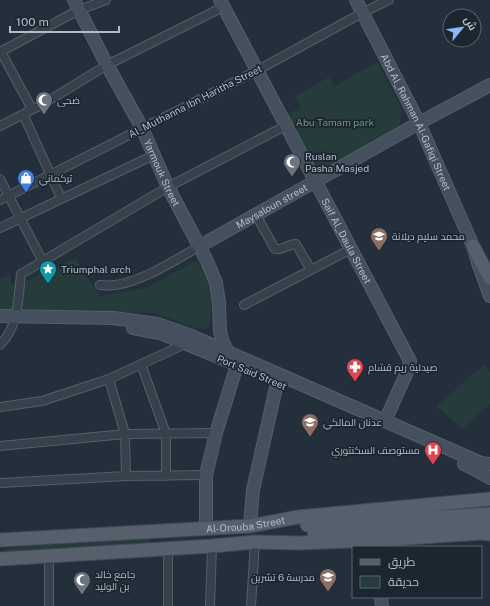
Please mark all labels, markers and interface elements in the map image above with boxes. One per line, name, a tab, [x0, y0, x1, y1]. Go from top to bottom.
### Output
scale bar	[10, 8, 119, 34]
north arrow	[442, 8, 482, 48]
text: ش	[461, 14, 479, 33]
text: 100 m	[16, 15, 49, 29]
street label: Abd Al_Rahman Al-Gafiqi Street	[378, 51, 454, 192]
street label: Al_Muthanna Ibn Haritha Street	[126, 62, 264, 140]
mosque icon: ضحى	[34, 90, 54, 115]
place label: ضحى	[57, 94, 80, 107]
park label: Abu Tamam park	[296, 116, 375, 128]
street label: Yarmouk Street	[142, 137, 183, 208]
place label: Ruslan Pasha Masjed	[305, 150, 369, 174]
mosque icon: Ruslan Pasha Masjed	[282, 152, 302, 177]
shop icon: تركماني	[16, 168, 36, 193]
place label: تركماني	[39, 172, 72, 186]
street label: Maysaloun street	[234, 181, 310, 231]
street label: Saif Al_Daula Street	[319, 196, 374, 286]
school or university icon: محمد سليم ديلانة	[369, 226, 389, 251]
place label: محمد سليم ديلانة	[392, 230, 465, 244]
place icon: Triumphal arch	[38, 259, 58, 284]
place label: Triumphal arch	[61, 263, 131, 275]
street label: Port Said Street	[215, 352, 289, 392]
pharmacy icon: صيدلية ريم قسّام	[345, 357, 365, 382]
place label: صيدلية ريم قسّام	[368, 361, 437, 375]
school or university icon: عدنان المالكي	[300, 412, 320, 437]
place label: عدنان المالكي	[323, 416, 382, 430]
hospital icon: مستوصف السكنتوري	[423, 440, 443, 465]
place label: مستوصف السكنتوري	[331, 444, 420, 458]
street label: Al-Orouba Street	[206, 514, 286, 534]
legend	[352, 546, 482, 598]
text: طريق	[388, 555, 416, 569]
school or university icon: مدرسة 6 تشرين	[318, 567, 338, 592]
place label: جامع خالد بن الوليد	[95, 568, 135, 593]
mosque icon: جامع خالد بن الوليد	[72, 570, 92, 595]
place label: مدرسة 6 تشرين	[251, 571, 315, 584]
text: حديقة	[388, 575, 419, 589]

